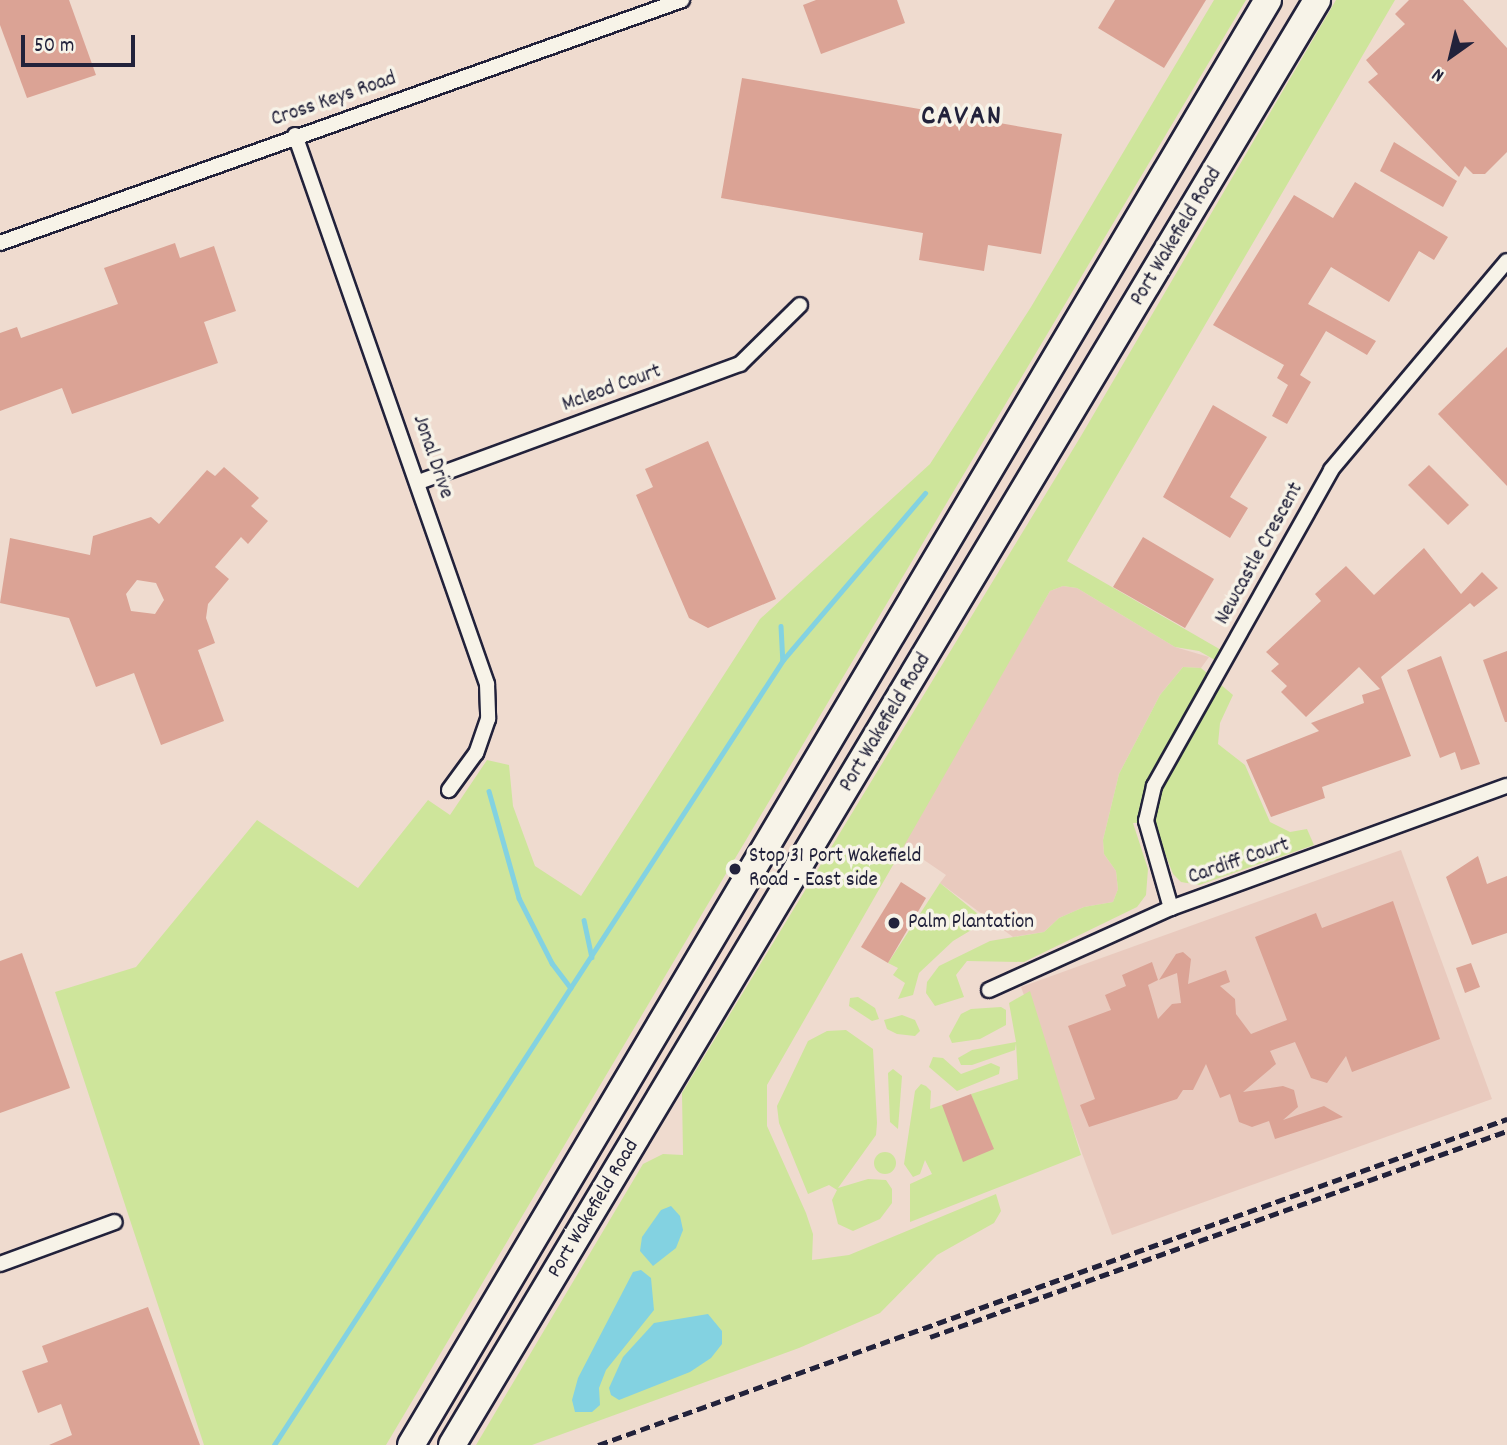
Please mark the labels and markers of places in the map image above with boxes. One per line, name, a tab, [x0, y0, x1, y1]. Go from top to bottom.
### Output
place label: Stop 31 Port Wakefield Road - East side	[749, 844, 921, 894]
marker: Stop 31 Port Wakefield Road - East side	[727, 861, 743, 877]
place label: Palm Plantation	[908, 910, 1034, 936]
marker: Palm Plantation	[886, 915, 902, 931]

